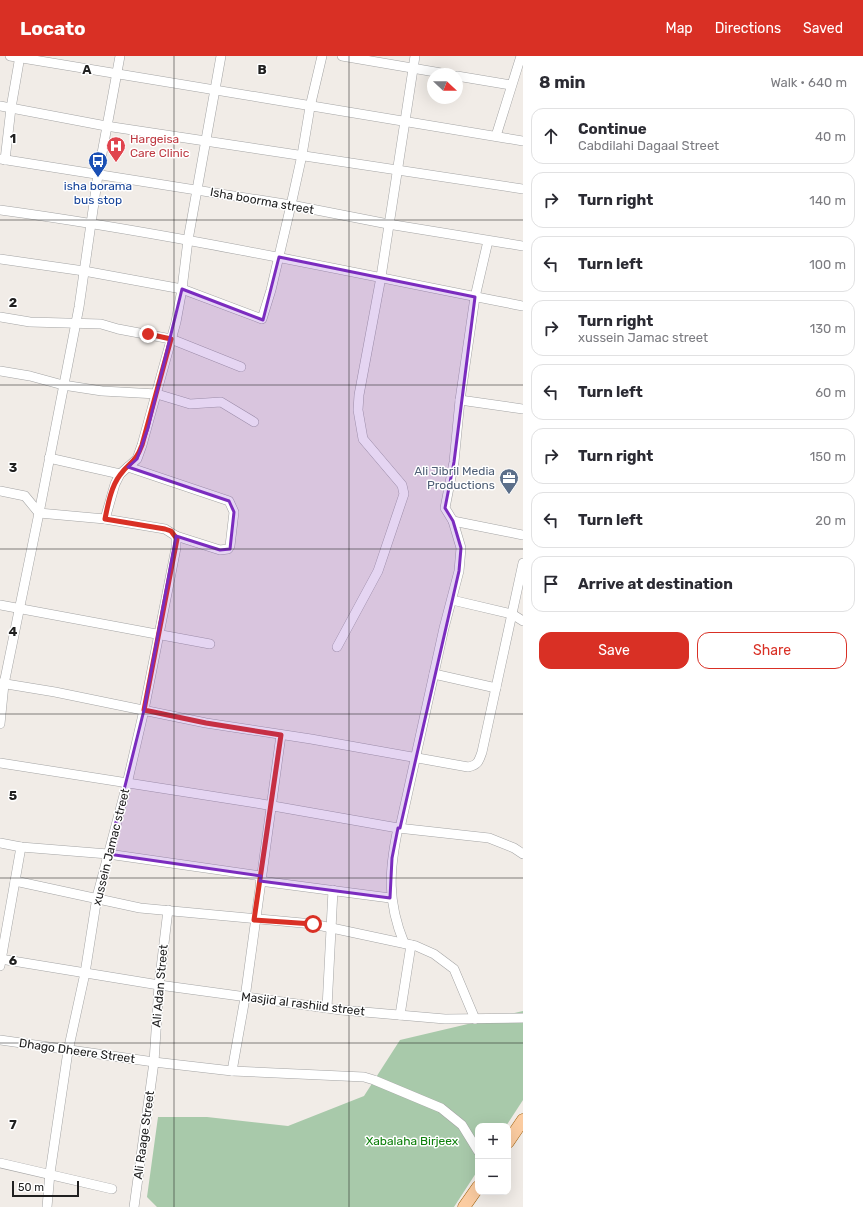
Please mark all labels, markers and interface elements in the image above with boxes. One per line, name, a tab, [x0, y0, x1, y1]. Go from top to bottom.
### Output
text: Locato	[20, 17, 86, 40]
text: Map	[666, 20, 693, 37]
text: Directions	[715, 20, 781, 37]
text: Saved	[803, 20, 843, 37]
text: A	[82, 62, 92, 77]
text: B	[257, 62, 267, 77]
north arrow	[427, 68, 463, 104]
text: 8 min	[539, 72, 586, 92]
text: Walk · 640 m	[770, 75, 847, 90]
text: Continue	[578, 120, 647, 138]
icon: ahead	[540, 125, 562, 147]
text: 40 m	[815, 129, 846, 144]
text: 1	[10, 131, 16, 146]
place label: Hargeisa Care Clinic	[130, 132, 190, 160]
hospital icon: Hargeisa Care Clinic	[105, 135, 127, 163]
text: Cabdilahi Dagaal Street	[578, 138, 719, 153]
bus stop icon: isha borama bus stop	[87, 150, 109, 178]
place label: isha borama bus stop	[64, 179, 132, 207]
street label: Isha boorma street	[209, 185, 315, 217]
icon: right	[540, 189, 562, 211]
text: Turn right	[578, 191, 653, 209]
text: 140 m	[809, 193, 846, 208]
icon: left	[540, 253, 562, 275]
text: Turn left	[578, 255, 643, 273]
text: 100 m	[809, 257, 846, 272]
text: 2	[9, 295, 17, 310]
text: Turn right	[578, 312, 653, 330]
icon: right	[540, 317, 562, 339]
text: 130 m	[810, 321, 846, 336]
route end	[139, 325, 157, 343]
text: xussein Jamac street	[578, 330, 708, 345]
icon: left	[540, 381, 562, 403]
text: Turn left	[578, 383, 643, 401]
text: 60 m	[815, 385, 846, 400]
icon: right	[540, 445, 562, 467]
text: Turn right	[578, 447, 653, 465]
text: 150 m	[810, 449, 846, 464]
text: 3	[9, 460, 18, 475]
place label: Ali Jibril Media Productions	[414, 464, 495, 492]
office icon: Ali Jibril Media Productions	[498, 467, 520, 495]
icon: left	[540, 509, 562, 531]
text: Turn left	[578, 511, 643, 529]
text: 20 m	[815, 513, 846, 528]
icon: arrive	[540, 573, 562, 595]
text: Arrive at destination	[578, 575, 733, 593]
text: 4	[9, 624, 18, 639]
button: Save	[539, 632, 689, 669]
button: Share	[697, 632, 847, 669]
street label: xussein Jamac street	[90, 787, 132, 907]
text: 5	[9, 788, 17, 803]
route start	[304, 915, 322, 933]
street label: Ali Adan Street	[149, 944, 171, 1028]
text: 6	[9, 953, 18, 968]
street label: Masjid al rashiid street	[240, 989, 366, 1019]
street label: Dhago Dheere Street	[18, 1036, 136, 1066]
street label: Ali Raage Street	[131, 1089, 157, 1180]
text: 7	[9, 1117, 17, 1132]
map controls	[475, 1123, 511, 1195]
button: +	[475, 1123, 511, 1159]
park label: Xabalaha Birjeex	[366, 1134, 459, 1148]
button: −	[475, 1159, 511, 1195]
scale bar	[12, 1179, 79, 1198]
text: 50 m	[18, 1181, 44, 1194]

